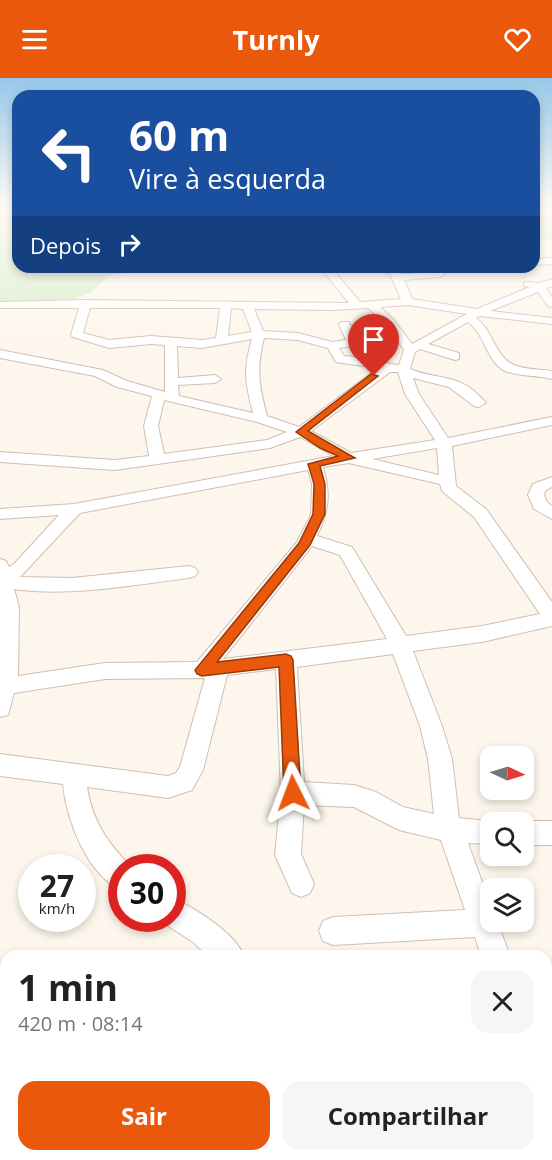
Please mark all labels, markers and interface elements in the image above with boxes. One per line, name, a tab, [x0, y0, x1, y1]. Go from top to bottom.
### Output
text: Turnly	[233, 21, 320, 58]
icon: menu	[18, 23, 51, 56]
icon: heart	[501, 23, 534, 56]
text: 60 m	[129, 106, 229, 163]
icon: left	[30, 114, 108, 192]
text: Vire à esquerda	[129, 160, 326, 197]
icon: right	[113, 228, 146, 261]
text: Depois	[30, 230, 101, 260]
pin	[348, 314, 399, 376]
icon: arrive	[357, 323, 390, 356]
north arrow	[480, 746, 534, 800]
map controls	[480, 746, 534, 932]
position arrow	[261, 761, 325, 825]
button: search	[480, 812, 534, 866]
speed limit sign: 30	[108, 854, 186, 932]
text: 27	[40, 865, 74, 906]
button: layers	[480, 878, 534, 932]
text: km/h	[39, 898, 75, 918]
text: 1 min	[18, 963, 118, 1012]
button: close	[471, 970, 534, 1033]
text: 420 m · 08:14	[18, 1010, 143, 1037]
button: Sair	[18, 1081, 270, 1150]
button: Compartilhar	[282, 1081, 534, 1150]

